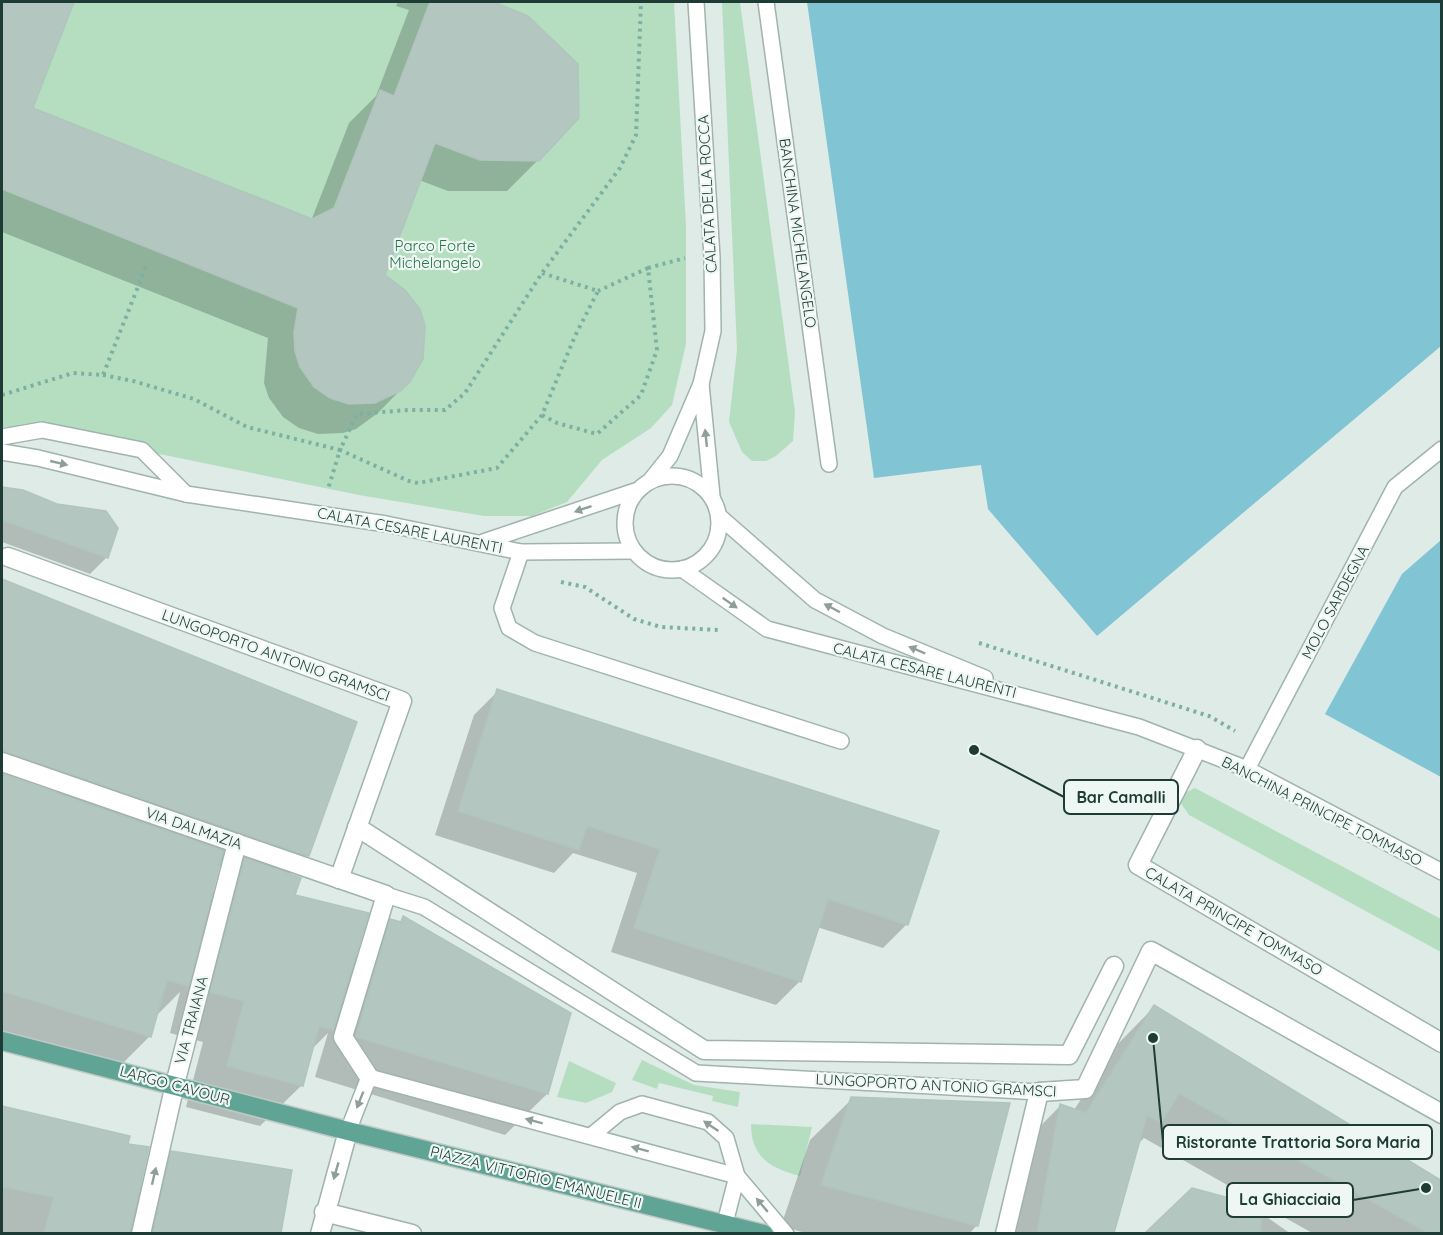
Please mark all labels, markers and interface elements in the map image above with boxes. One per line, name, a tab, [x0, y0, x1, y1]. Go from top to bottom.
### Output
street label: CALATA DELLA ROCCA	[693, 114, 721, 274]
street label: BANCHINA MICHELANGELO	[775, 137, 821, 329]
park label: Parco Forte Michelangelo	[389, 236, 481, 272]
one-way arrow	[701, 429, 711, 448]
one-way arrow	[50, 459, 69, 468]
street label: CALATA CESARE LAURENTI	[316, 503, 504, 557]
one-way arrow	[574, 504, 592, 514]
street label: MOLO SARDEGNA	[1297, 542, 1373, 662]
one-way arrow	[722, 597, 738, 609]
one-way arrow	[823, 603, 840, 613]
street label: LUNGOPORTO ANTONIO GRAMSCI	[159, 605, 393, 705]
street label: CALATA CESARE LAURENTI	[831, 638, 1019, 702]
one-way arrow	[908, 645, 926, 654]
street label: BANCHINA PRINCIPE TOMMASO	[1218, 752, 1426, 870]
callout: Bar Camalli	[1064, 780, 1178, 814]
text: Bar Camalli	[1076, 787, 1166, 807]
street label: VIA DALMAZIA	[143, 803, 245, 854]
street label: CALATA PRINCIPE TOMMASO	[1142, 862, 1326, 980]
street label: VIA TRAIANA	[170, 974, 212, 1066]
street label: LARGO CAVOUR	[118, 1061, 232, 1109]
street label: LUNGOPORTO ANTONIO GRAMSCI	[815, 1069, 1057, 1101]
one-way arrow	[355, 1091, 365, 1109]
one-way arrow	[525, 1116, 543, 1125]
one-way arrow	[703, 1121, 720, 1132]
callout: Ristorante Trattoria Sora Maria	[1163, 1125, 1432, 1159]
text: Ristorante Trattoria Sora Maria	[1176, 1132, 1420, 1152]
street label: PIAZZA VITTORIO EMANUELE II	[428, 1142, 644, 1212]
one-way arrow	[631, 1144, 649, 1154]
one-way arrow	[331, 1162, 340, 1180]
one-way arrow	[150, 1167, 159, 1186]
callout: La Ghiacciaia	[1227, 1183, 1353, 1217]
text: La Ghiacciaia	[1239, 1189, 1341, 1209]
one-way arrow	[755, 1197, 768, 1213]

